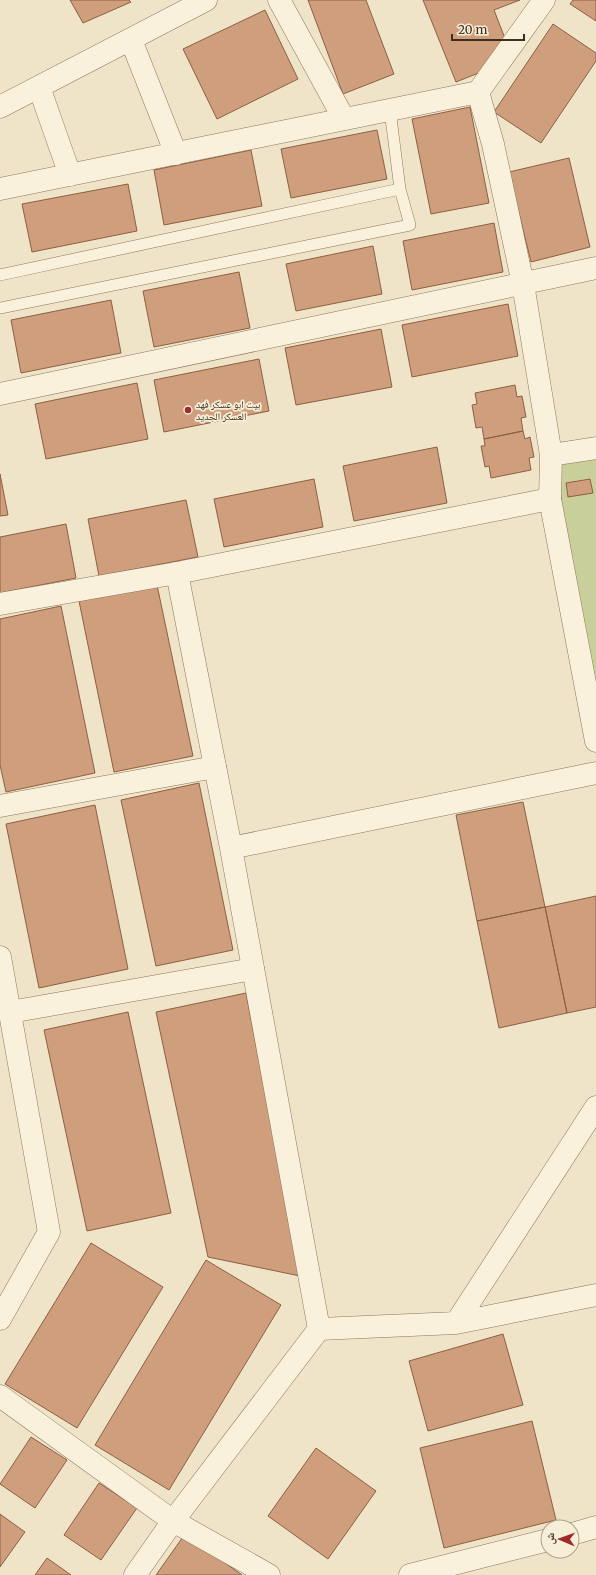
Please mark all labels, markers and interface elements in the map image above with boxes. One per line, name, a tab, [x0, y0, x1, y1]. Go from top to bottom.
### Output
scale bar	[452, 16, 524, 42]
text: 20 m	[458, 22, 487, 37]
place label: بيت ابو عسكر فهد العسكر الجديد	[196, 398, 261, 423]
marker: بيت ابو عسكر فهد العسكر الجديد	[183, 405, 193, 415]
north arrow	[540, 1519, 580, 1559]
text: ش	[543, 1532, 558, 1545]

